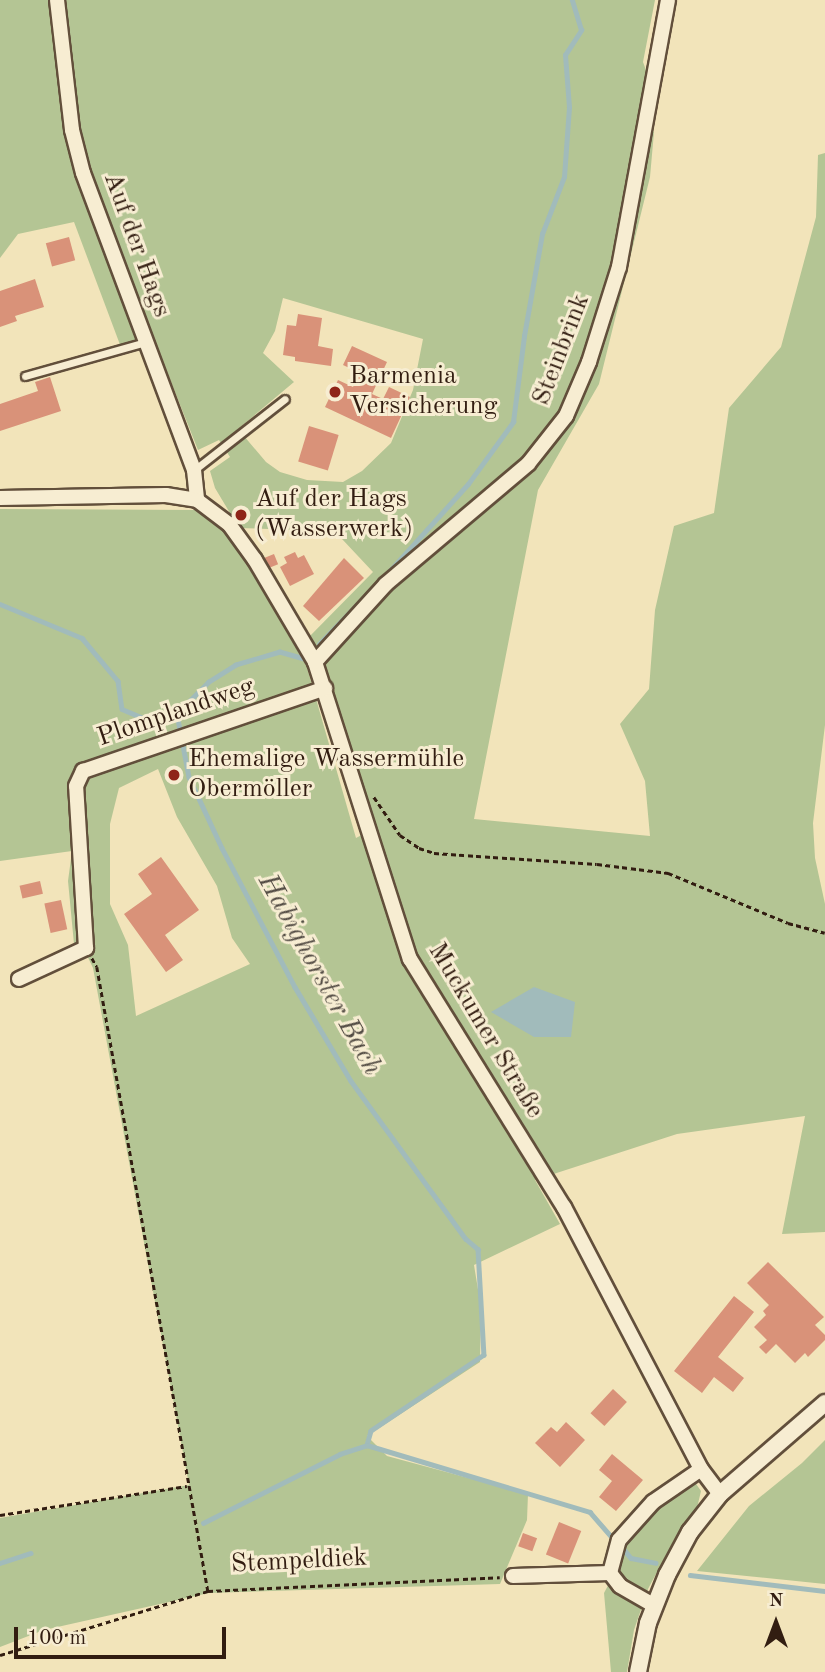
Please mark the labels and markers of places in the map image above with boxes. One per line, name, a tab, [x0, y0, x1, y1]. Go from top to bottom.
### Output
place label: Barmenia Versicherung	[349, 361, 498, 422]
marker: Barmenia Versicherung	[327, 384, 343, 400]
place label: Auf der Hags (Wasserwerk)	[255, 484, 413, 546]
marker: Auf der Hags (Wasserwerk)	[233, 507, 249, 523]
place label: Ehemalige Wassermühle Obermöller	[188, 744, 464, 806]
marker: Ehemalige Wassermühle Obermöller	[166, 767, 182, 783]

